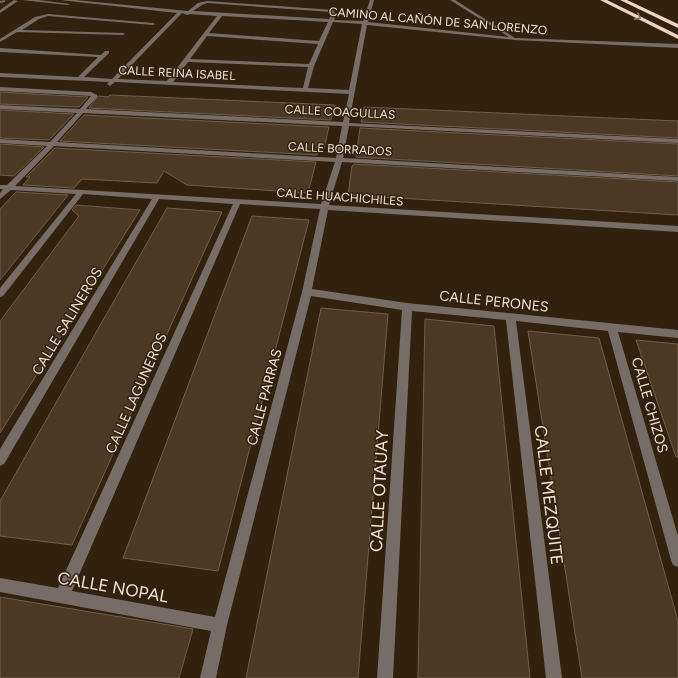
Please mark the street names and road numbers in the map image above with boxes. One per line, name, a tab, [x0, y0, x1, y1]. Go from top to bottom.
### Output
street label: CAMINO AL CAÑÓN DE SAN LORENZO	[328, 4, 548, 38]
street label: CALLE REINA ISABEL	[118, 63, 237, 83]
street label: CALLE COAGULLAS	[284, 102, 396, 122]
street label: CALLE BORRADOS	[288, 139, 392, 159]
street label: CALLE HUACHICHILES	[276, 186, 404, 208]
street label: CALLE SALINEROS	[29, 264, 106, 378]
street label: CALLE PERONES	[439, 287, 549, 316]
street label: CALLE LAGUNEROS	[102, 330, 171, 456]
street label: CALLE PARRAS	[243, 347, 286, 447]
street label: CALLE CHIZOS	[628, 355, 671, 455]
street label: CALLE MEZQUITE	[531, 424, 567, 566]
street label: CALLE OTAUAY	[366, 429, 392, 552]
street label: CALLE NOPAL	[56, 567, 170, 607]

